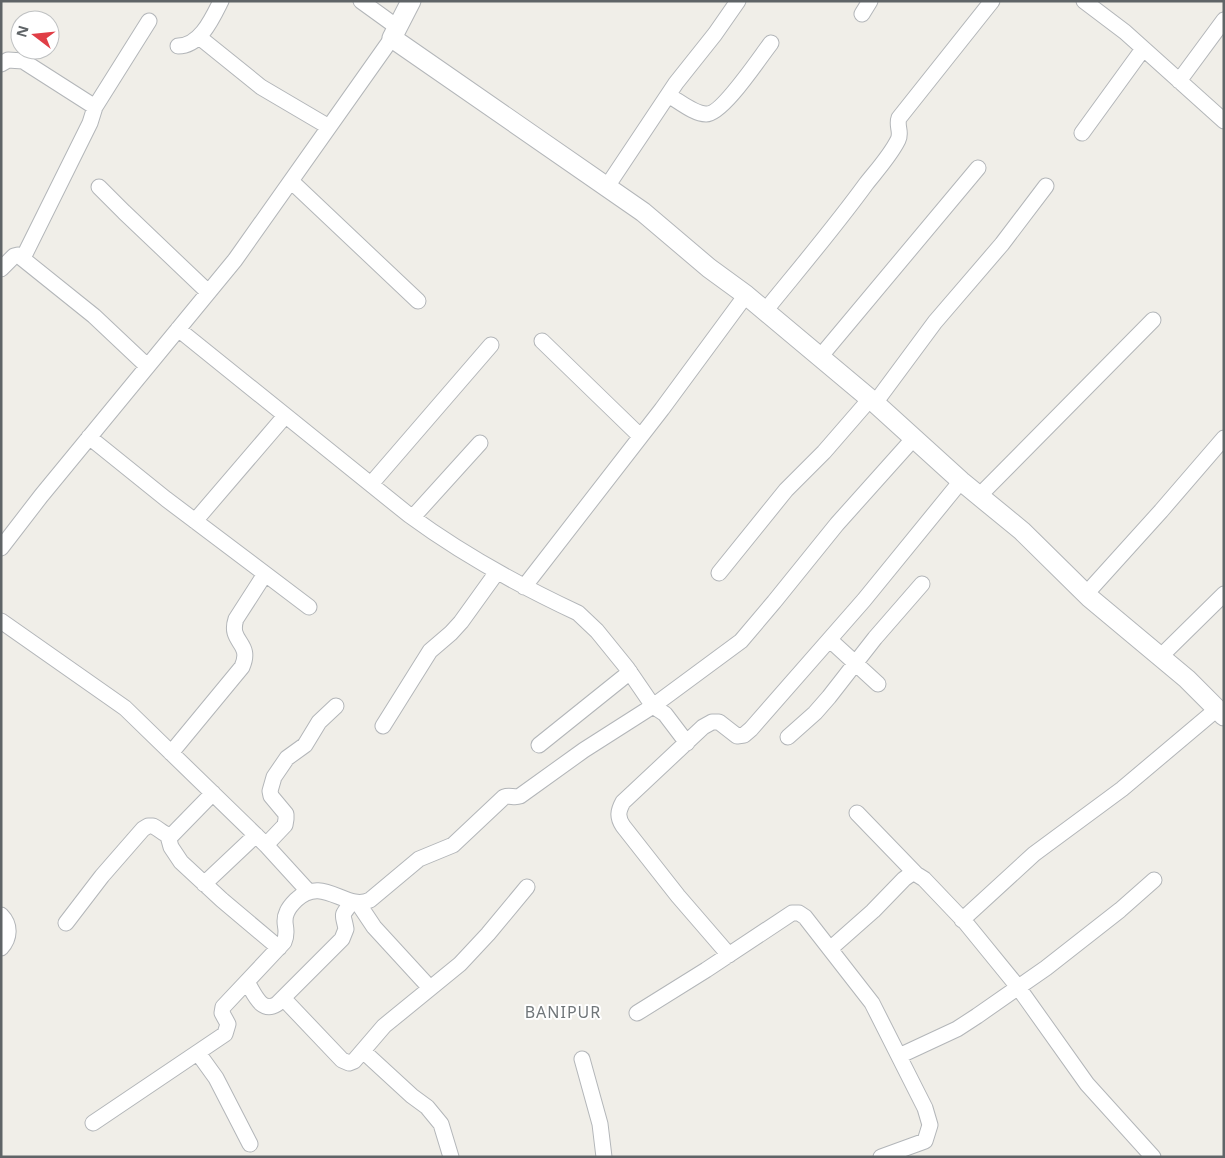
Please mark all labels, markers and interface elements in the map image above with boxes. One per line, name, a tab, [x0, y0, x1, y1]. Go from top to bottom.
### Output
north arrow	[10, 10, 60, 60]
text: N	[11, 23, 33, 39]
district label: BANIPUR	[525, 1001, 601, 1023]

